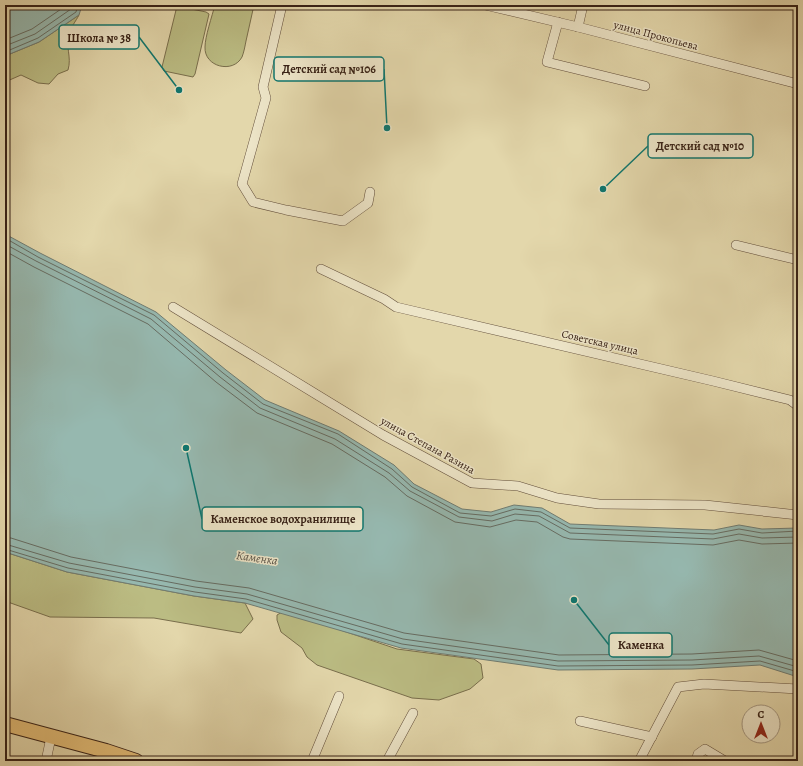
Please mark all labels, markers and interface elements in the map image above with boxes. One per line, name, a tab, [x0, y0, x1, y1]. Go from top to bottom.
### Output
street label: улица Прокопьева	[611, 17, 701, 54]
callout: Школа № 38	[59, 25, 139, 49]
text: Школа № 38	[67, 30, 131, 46]
callout: Детский сад №106	[274, 57, 384, 81]
text: Детский сад №106	[282, 61, 376, 77]
callout: Детский сад №10	[648, 134, 753, 158]
text: Детский сад №10	[656, 138, 744, 154]
street label: Советская улица	[560, 326, 641, 359]
street label: улица Степана Разина	[377, 413, 478, 478]
callout: Каменское водохранилище	[202, 507, 363, 531]
text: Каменское водохранилище	[211, 511, 356, 527]
water label: Каменка	[235, 547, 279, 569]
callout: Каменка	[609, 633, 672, 657]
text: Каменка	[618, 637, 664, 653]
north arrow	[741, 704, 781, 744]
text: С	[758, 707, 765, 722]

